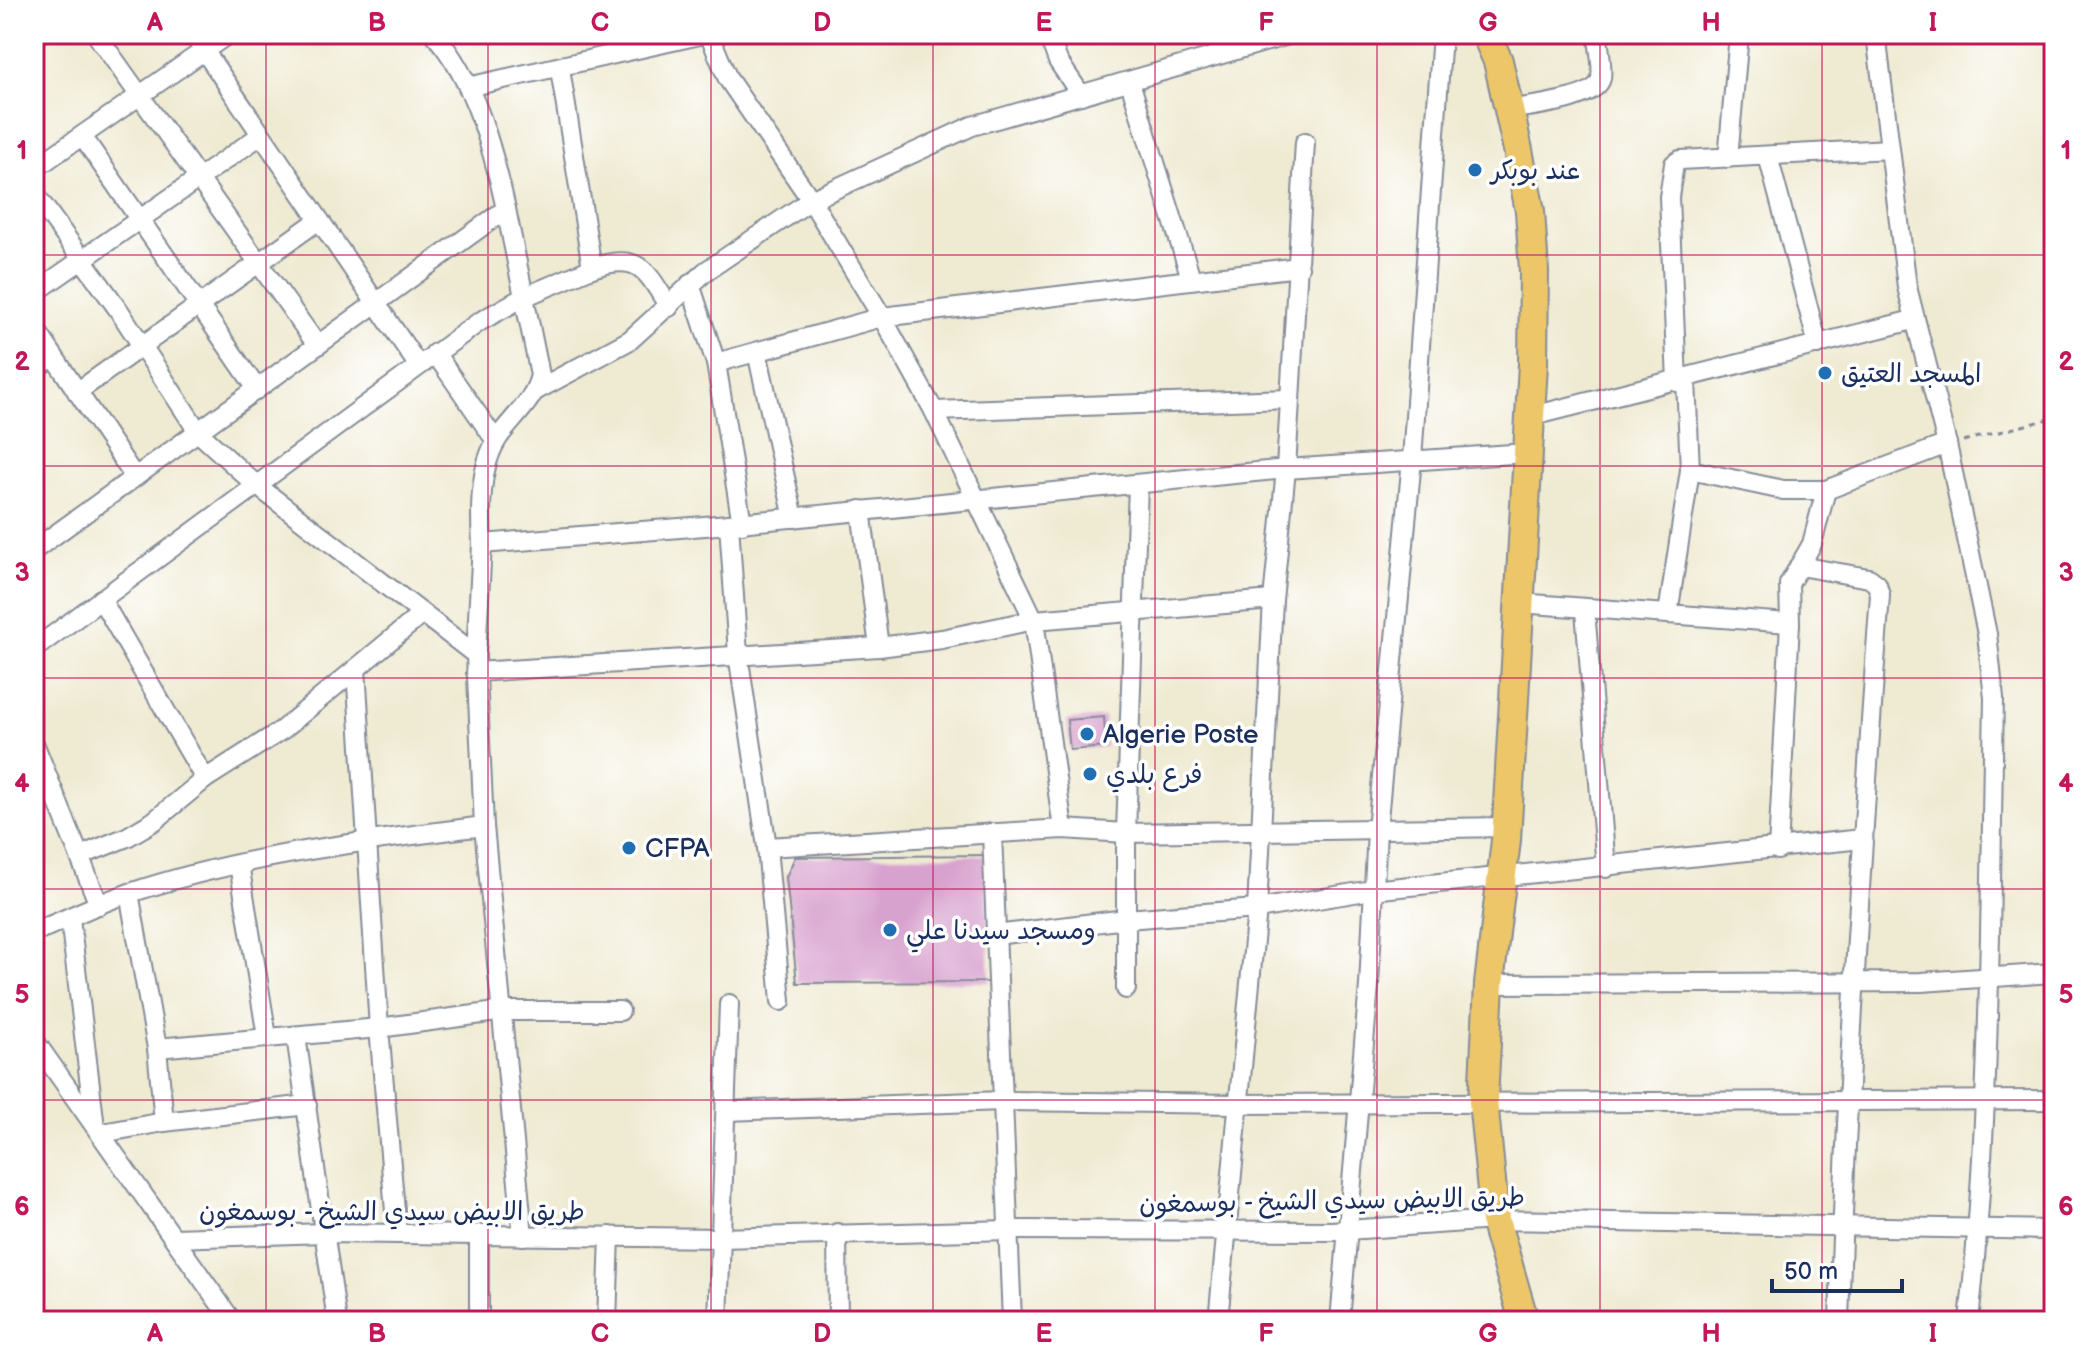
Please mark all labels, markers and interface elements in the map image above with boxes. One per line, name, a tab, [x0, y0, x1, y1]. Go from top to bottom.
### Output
text: A	[146, 8, 163, 39]
text: B	[368, 8, 386, 39]
text: C	[591, 8, 609, 39]
text: D	[813, 8, 831, 39]
text: E	[1036, 8, 1053, 39]
text: F	[1258, 8, 1274, 39]
text: G	[1478, 8, 1498, 39]
text: H	[1701, 8, 1721, 39]
text: I	[1929, 8, 1937, 39]
text: 1	[17, 136, 27, 167]
text: 1	[2061, 136, 2071, 167]
place label: عند بوبكر	[1489, 156, 1580, 187]
marker: عند بوبكر	[1466, 161, 1484, 179]
text: 2	[14, 347, 30, 378]
text: 2	[2058, 347, 2074, 378]
place label: المسجد العتيق	[1841, 359, 1981, 390]
marker: المسجد العتيق	[1816, 364, 1834, 382]
text: 3	[14, 558, 30, 589]
text: 3	[2058, 558, 2074, 589]
place label: Algerie Poste	[1103, 720, 1258, 751]
marker: Algerie Poste	[1078, 725, 1096, 743]
place label: فرع بلدي	[1106, 760, 1203, 793]
marker: فرع بلدي	[1081, 765, 1099, 783]
text: 4	[14, 769, 30, 800]
text: 4	[2058, 769, 2074, 800]
place label: CFPA	[645, 834, 710, 865]
marker: CFPA	[620, 839, 638, 857]
place label: ومسجد سيدنا علي	[906, 916, 1096, 953]
marker: ومسجد سيدنا علي	[881, 921, 899, 939]
text: 5	[14, 980, 30, 1011]
text: 5	[2058, 980, 2074, 1011]
street label: طريق الابيض سيدي الشيخ - بوسمغون	[1139, 1183, 1525, 1222]
text: 6	[14, 1192, 30, 1223]
text: 6	[2058, 1192, 2074, 1223]
street label: طريق الابيض سيدي الشيخ - بوسمغون	[199, 1197, 585, 1230]
scale bar	[1772, 1243, 1902, 1293]
text: 50 m	[1784, 1257, 1838, 1286]
text: A	[146, 1319, 163, 1350]
text: B	[368, 1319, 386, 1350]
text: C	[591, 1319, 609, 1350]
text: D	[813, 1319, 831, 1350]
text: E	[1036, 1319, 1053, 1350]
text: F	[1258, 1319, 1274, 1350]
text: G	[1478, 1319, 1498, 1350]
text: H	[1701, 1319, 1721, 1350]
text: I	[1929, 1319, 1937, 1350]

